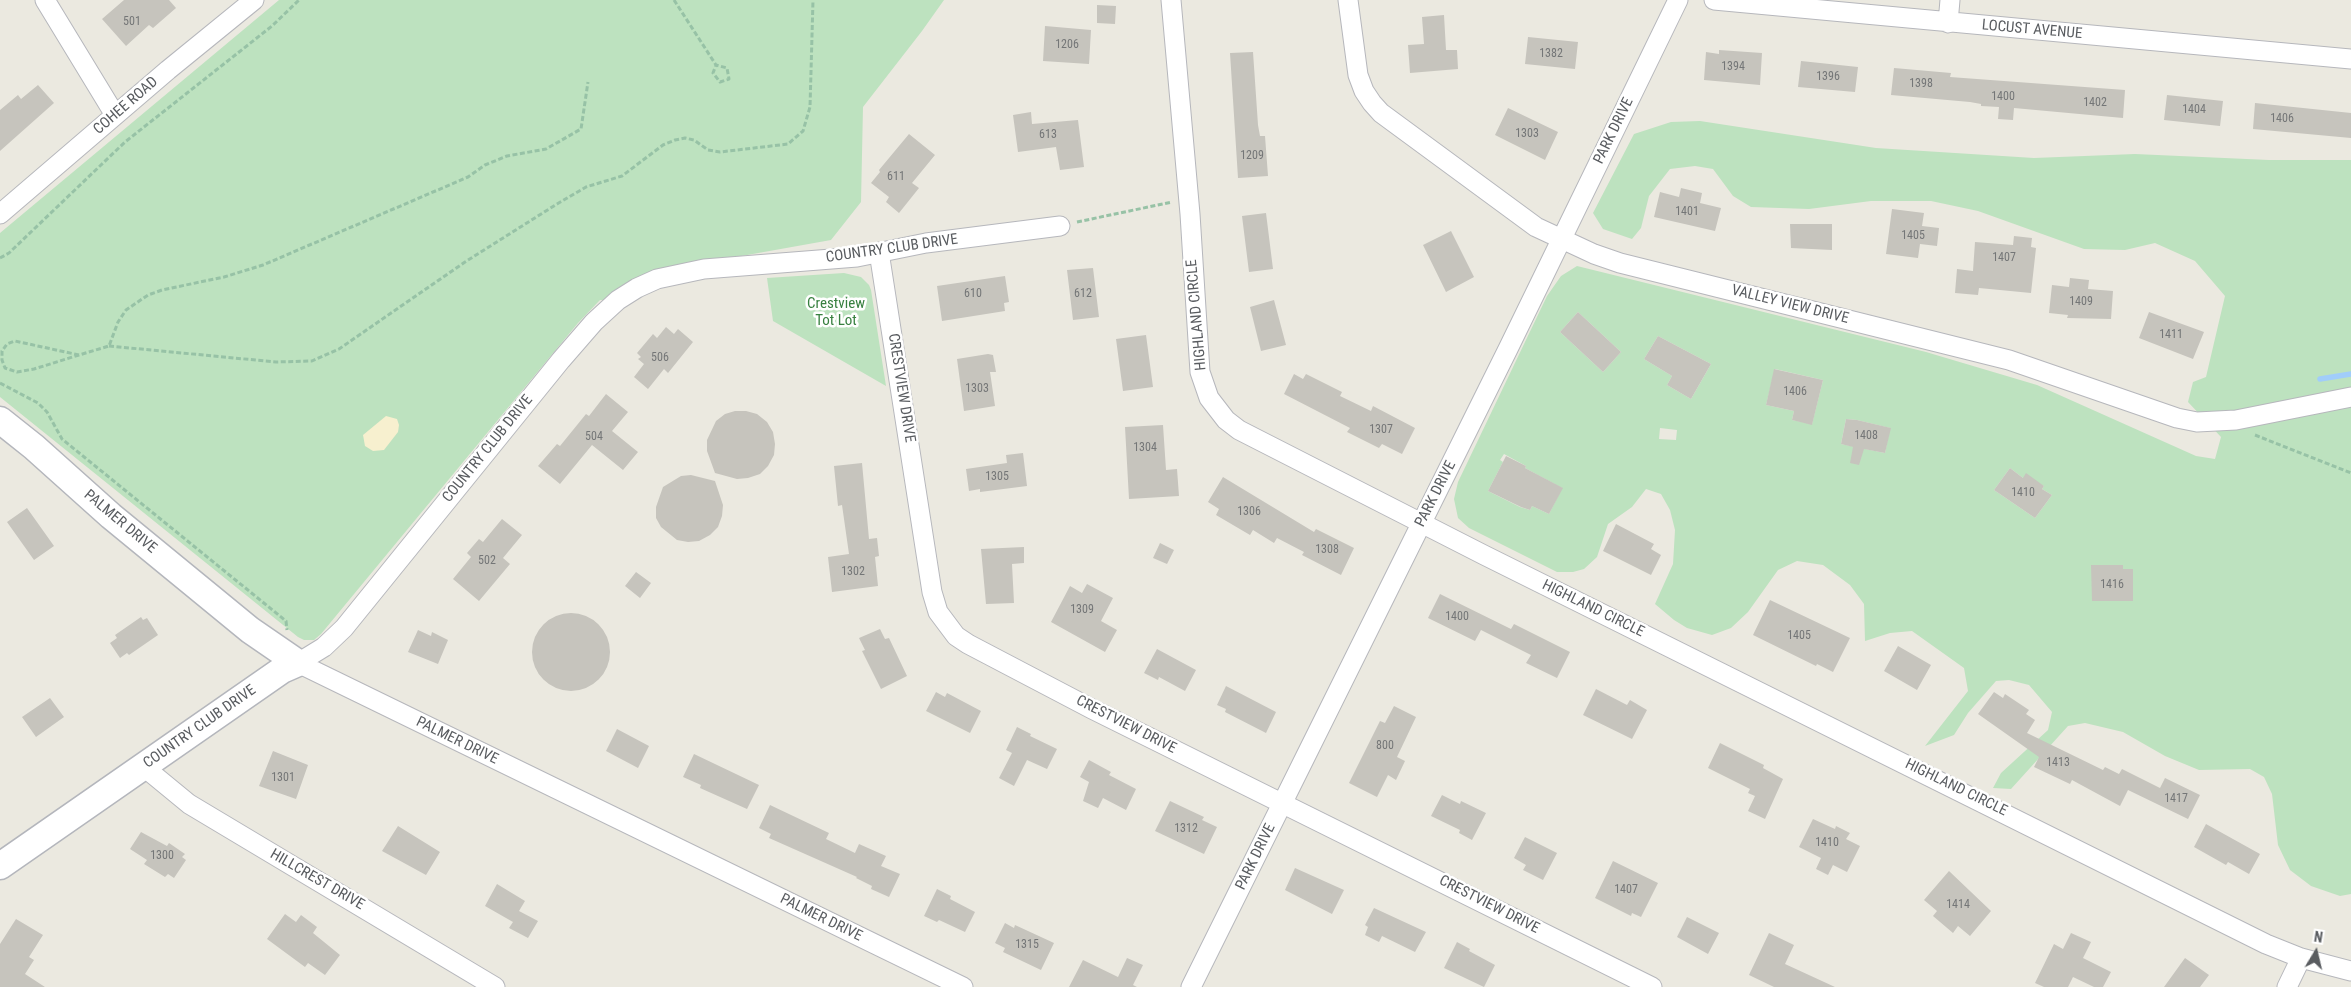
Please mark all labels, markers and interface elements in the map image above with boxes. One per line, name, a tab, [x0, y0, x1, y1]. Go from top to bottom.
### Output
house number: 501	[123, 15, 141, 29]
street label: LOCUST AVENUE	[1981, 17, 2083, 43]
house number: 1206	[1055, 38, 1079, 52]
house number: 1382	[1539, 47, 1563, 61]
house number: 1394	[1721, 60, 1745, 74]
house number: 1396	[1816, 70, 1840, 84]
street label: COHEE ROAD	[90, 73, 162, 139]
house number: 1398	[1909, 77, 1933, 91]
house number: 1400	[1991, 90, 2015, 104]
street label: PARK DRIVE	[1590, 95, 1638, 167]
house number: 1402	[2083, 96, 2107, 110]
house number: 1404	[2182, 103, 2206, 117]
house number: 1406	[2270, 112, 2294, 126]
house number: 1303	[1515, 127, 1539, 141]
house number: 613	[1039, 128, 1057, 142]
house number: 1209	[1240, 149, 1264, 163]
house number: 611	[887, 170, 905, 184]
house number: 1401	[1675, 205, 1699, 219]
house number: 1405	[1901, 229, 1925, 243]
street label: COUNTRY CLUB DRIVE	[825, 231, 959, 267]
house number: 1407	[1992, 251, 2016, 265]
street label: HIGHLAND CIRCLE	[1183, 259, 1211, 371]
street label: VALLEY VIEW DRIVE	[1730, 282, 1850, 328]
house number: 610	[964, 287, 982, 301]
house number: 612	[1074, 287, 1092, 301]
park label: Crestview Tot Lot	[807, 295, 865, 330]
house number: 1409	[2069, 295, 2093, 309]
house number: 1411	[2159, 328, 2183, 342]
street label: CRESTVIEW DRIVE	[883, 332, 919, 444]
house number: 506	[651, 351, 669, 365]
house number: 1303	[965, 382, 989, 396]
house number: 1406	[1783, 385, 1807, 399]
street label: COUNTRY CLUB DRIVE	[439, 392, 537, 506]
house number: 1307	[1369, 423, 1393, 437]
house number: 1408	[1854, 429, 1878, 443]
house number: 504	[585, 430, 603, 444]
house number: 1304	[1133, 441, 1157, 455]
street label: PARK DRIVE	[1412, 458, 1460, 530]
house number: 1305	[985, 470, 1009, 484]
street label: PALMER DRIVE	[80, 486, 160, 558]
house number: 1410	[2011, 486, 2035, 500]
house number: 1306	[1237, 505, 1261, 519]
house number: 1308	[1315, 543, 1339, 557]
house number: 502	[478, 554, 496, 568]
house number: 1302	[841, 565, 865, 579]
street label: HIGHLAND CIRCLE	[1539, 576, 1647, 642]
house number: 1416	[2100, 578, 2124, 592]
house number: 1309	[1070, 603, 1094, 617]
house number: 1400	[1445, 610, 1469, 624]
house number: 1405	[1787, 629, 1811, 643]
street label: COUNTRY CLUB DRIVE	[140, 681, 260, 773]
street label: CRESTVIEW DRIVE	[1073, 692, 1179, 758]
street label: PALMER DRIVE	[413, 713, 501, 769]
house number: 800	[1376, 739, 1394, 753]
street label: HIGHLAND CIRCLE	[1902, 755, 2010, 821]
house number: 1413	[2046, 756, 2070, 770]
house number: 1301	[271, 771, 295, 785]
house number: 1417	[2164, 792, 2188, 806]
street label: PARK DRIVE	[1232, 821, 1280, 893]
house number: 1312	[1174, 822, 1198, 836]
house number: 1410	[1815, 836, 1839, 850]
street label: HILLCREST DRIVE	[267, 846, 367, 914]
house number: 1300	[150, 849, 174, 863]
street label: CRESTVIEW DRIVE	[1436, 872, 1542, 938]
house number: 1407	[1614, 883, 1638, 897]
street label: PALMER DRIVE	[777, 890, 865, 946]
house number: 1414	[1946, 898, 1970, 912]
north arrow	[2291, 927, 2341, 977]
text: N	[2313, 929, 2324, 946]
house number: 1315	[1015, 938, 1039, 952]

